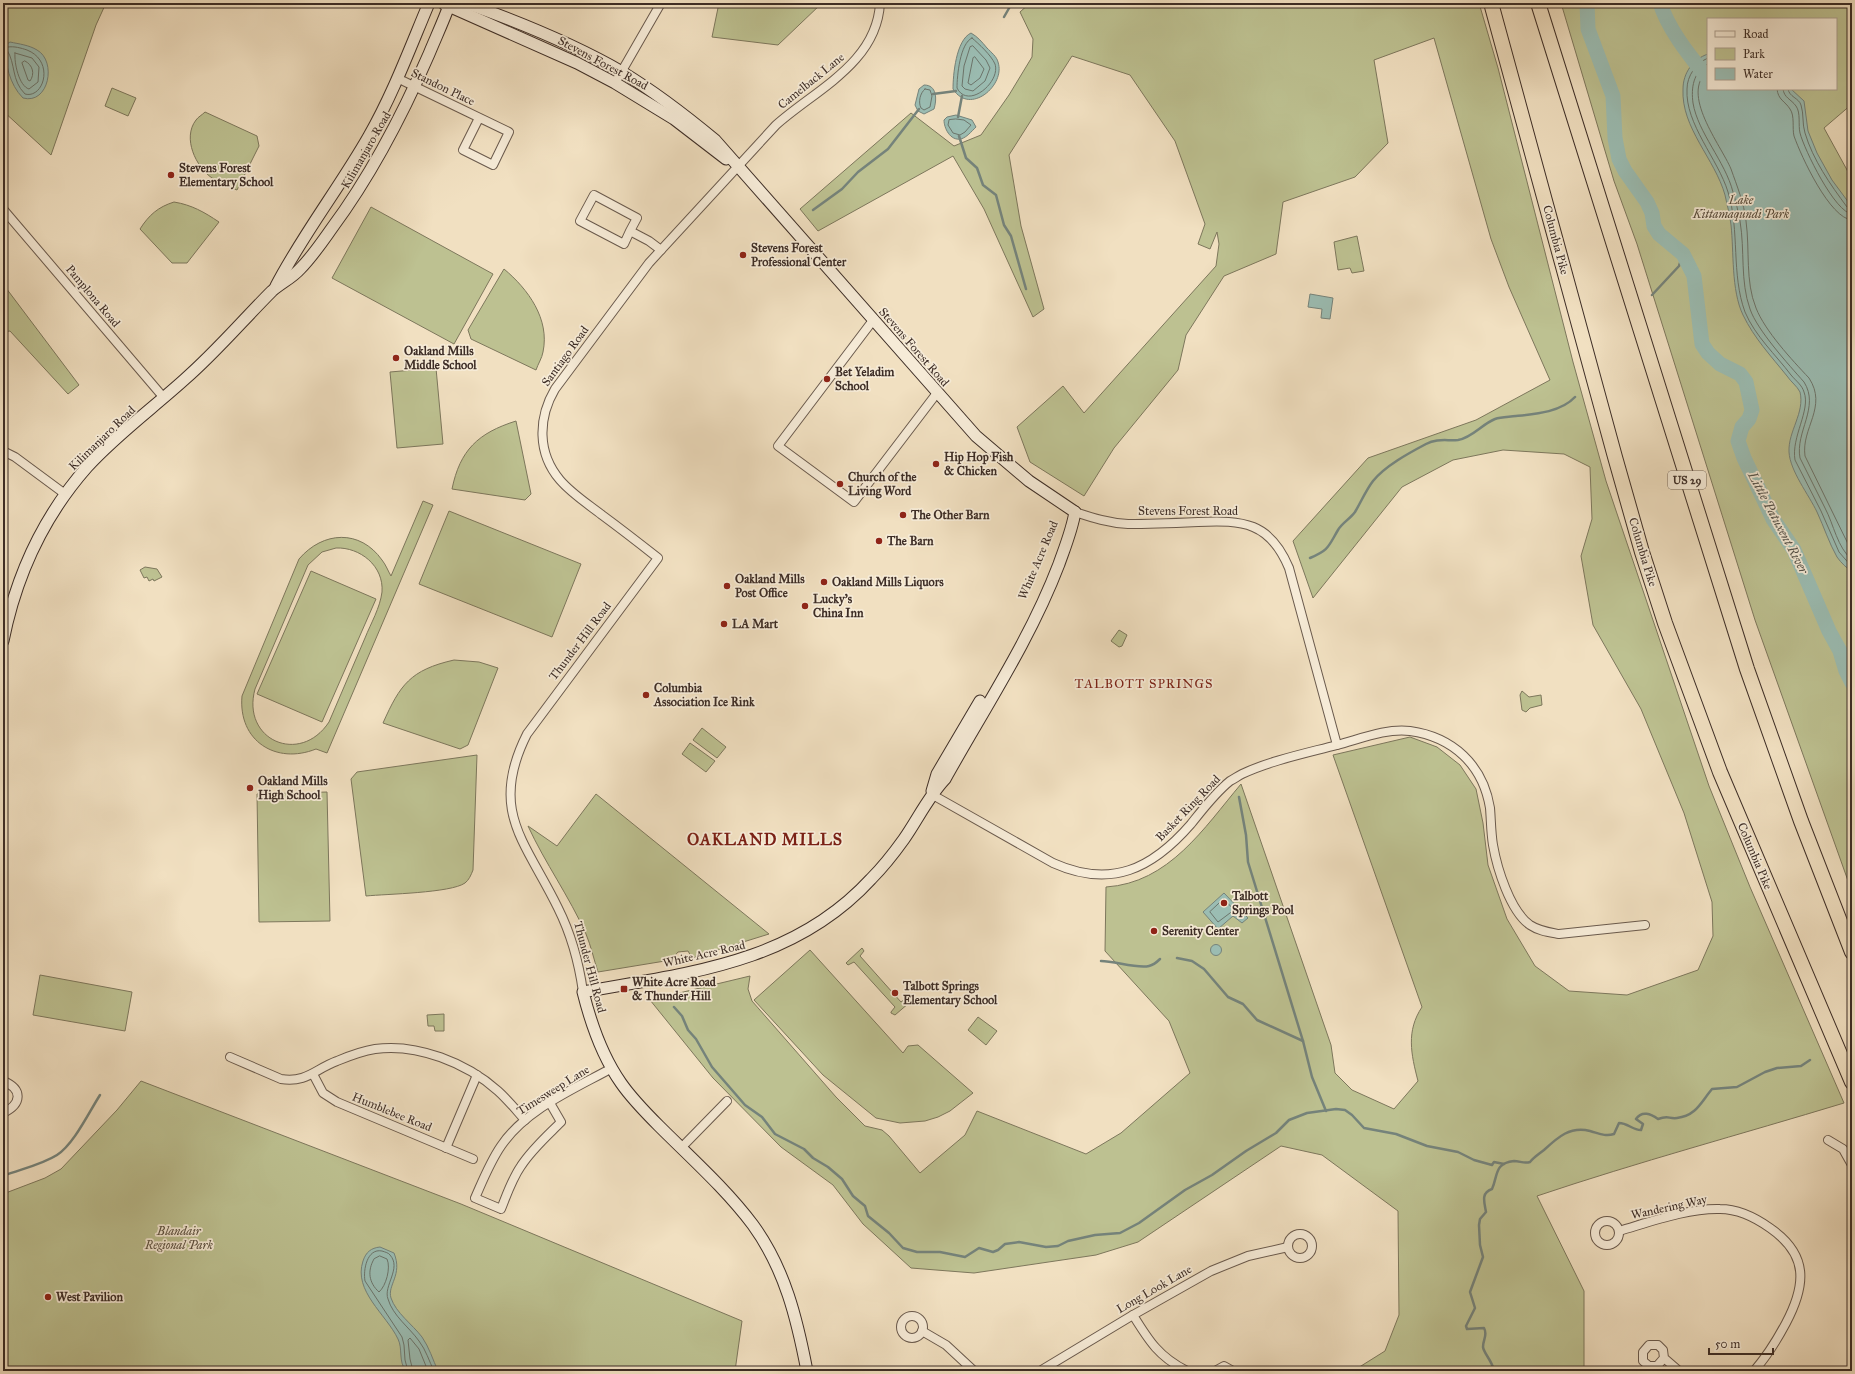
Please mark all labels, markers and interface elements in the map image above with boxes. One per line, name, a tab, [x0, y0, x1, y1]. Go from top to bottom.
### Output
legend	[1707, 18, 1837, 90]
text: Road	[1743, 27, 1769, 41]
street label: Stevens Forest Road	[556, 33, 650, 93]
text: Park	[1743, 47, 1765, 61]
street label: Camelback Lane	[775, 50, 847, 112]
street label: Standon Place	[409, 66, 477, 108]
text: Water	[1743, 67, 1773, 81]
street label: Kilimanjaro Road	[338, 109, 394, 191]
place label: Stevens Forest Elementary School	[179, 161, 274, 190]
marker: Stevens Forest Elementary School	[166, 170, 176, 180]
park label: Lake Kittamaqundi Park	[1692, 193, 1790, 221]
street label: Columbia Pike	[1540, 204, 1572, 276]
place label: Stevens Forest Professional Center	[751, 241, 847, 269]
marker: Stevens Forest Professional Center	[738, 250, 748, 260]
street label: Pamplona Road	[63, 262, 123, 330]
street label: Stevens Forest Road	[876, 305, 952, 389]
street label: Santiago Road	[538, 323, 592, 389]
place label: Oakland Mills Middle School	[404, 344, 477, 372]
marker: Oakland Mills Middle School	[391, 353, 401, 363]
place label: Bet Yeladim School	[835, 365, 895, 393]
marker: Bet Yeladim School	[822, 374, 832, 384]
street label: Kilimanjaro Road	[66, 403, 138, 473]
place label: Hip Hop Fish & Chicken	[944, 450, 1014, 478]
marker: Hip Hop Fish & Chicken	[931, 459, 941, 469]
water label: Little Patuxent River	[1744, 468, 1812, 577]
place label: Church of the Living Word	[848, 470, 917, 499]
road number: US 29	[1668, 471, 1706, 489]
marker: Church of the Living Word	[835, 479, 845, 489]
street label: Stevens Forest Road	[1138, 504, 1238, 518]
place label: The Other Barn	[910, 508, 990, 522]
marker: The Other Barn	[898, 510, 908, 520]
street label: Columbia Pike	[1626, 516, 1660, 588]
street label: White Acre Road	[1015, 519, 1061, 601]
place label: The Barn	[886, 534, 934, 548]
marker: The Barn	[874, 536, 884, 546]
place label: Oakland Mills Post Office	[735, 572, 805, 600]
place label: Oakland Mills Liquors	[832, 575, 944, 590]
marker: Oakland Mills Liquors	[819, 577, 829, 587]
marker: Oakland Mills Post Office	[722, 581, 732, 591]
place label: Lucky's China Inn	[813, 592, 864, 620]
street label: Thunder Hill Road	[546, 599, 614, 683]
marker: Lucky's China Inn	[800, 601, 810, 611]
place label: LA Mart	[732, 617, 779, 631]
marker: LA Mart	[719, 619, 729, 629]
district label: TALBOTT SPRINGS	[1075, 676, 1213, 692]
place label: Columbia Association Ice Rink	[653, 681, 755, 709]
marker: Columbia Association Ice Rink	[641, 690, 651, 700]
street label: Basket Ring Road	[1153, 772, 1224, 845]
place label: Oakland Mills High School	[258, 774, 328, 803]
marker: Oakland Mills High School	[245, 783, 255, 793]
street label: Columbia Pike	[1735, 820, 1775, 892]
district label: OAKLAND MILLS	[687, 830, 843, 849]
place label: Talbott Springs Pool	[1231, 889, 1295, 918]
marker: Talbott Springs Pool	[1219, 898, 1229, 908]
street label: Thunder Hill Road	[571, 920, 609, 1014]
place label: Serenity Center	[1162, 924, 1239, 939]
marker: Serenity Center	[1149, 926, 1159, 936]
street label: White Acre Road	[662, 938, 746, 970]
place label: White Acre Road & Thunder Hill	[632, 975, 717, 1003]
place label: Talbott Springs Elementary School	[902, 979, 998, 1008]
marker: White Acre Road & Thunder Hill	[619, 984, 629, 994]
marker: Talbott Springs Elementary School	[890, 988, 900, 998]
street label: Timesweep Lane	[514, 1062, 592, 1118]
street label: Humblebee Road	[350, 1090, 434, 1134]
street label: Wandering Way	[1630, 1192, 1709, 1223]
park label: Blandair Regional Park	[144, 1224, 214, 1252]
street label: Long Look Lane	[1114, 1262, 1195, 1317]
place label: West Pavilion	[56, 1290, 123, 1304]
marker: West Pavilion	[43, 1292, 53, 1302]
scale bar	[1709, 1330, 1773, 1356]
text: 50 m	[1715, 1337, 1740, 1351]

